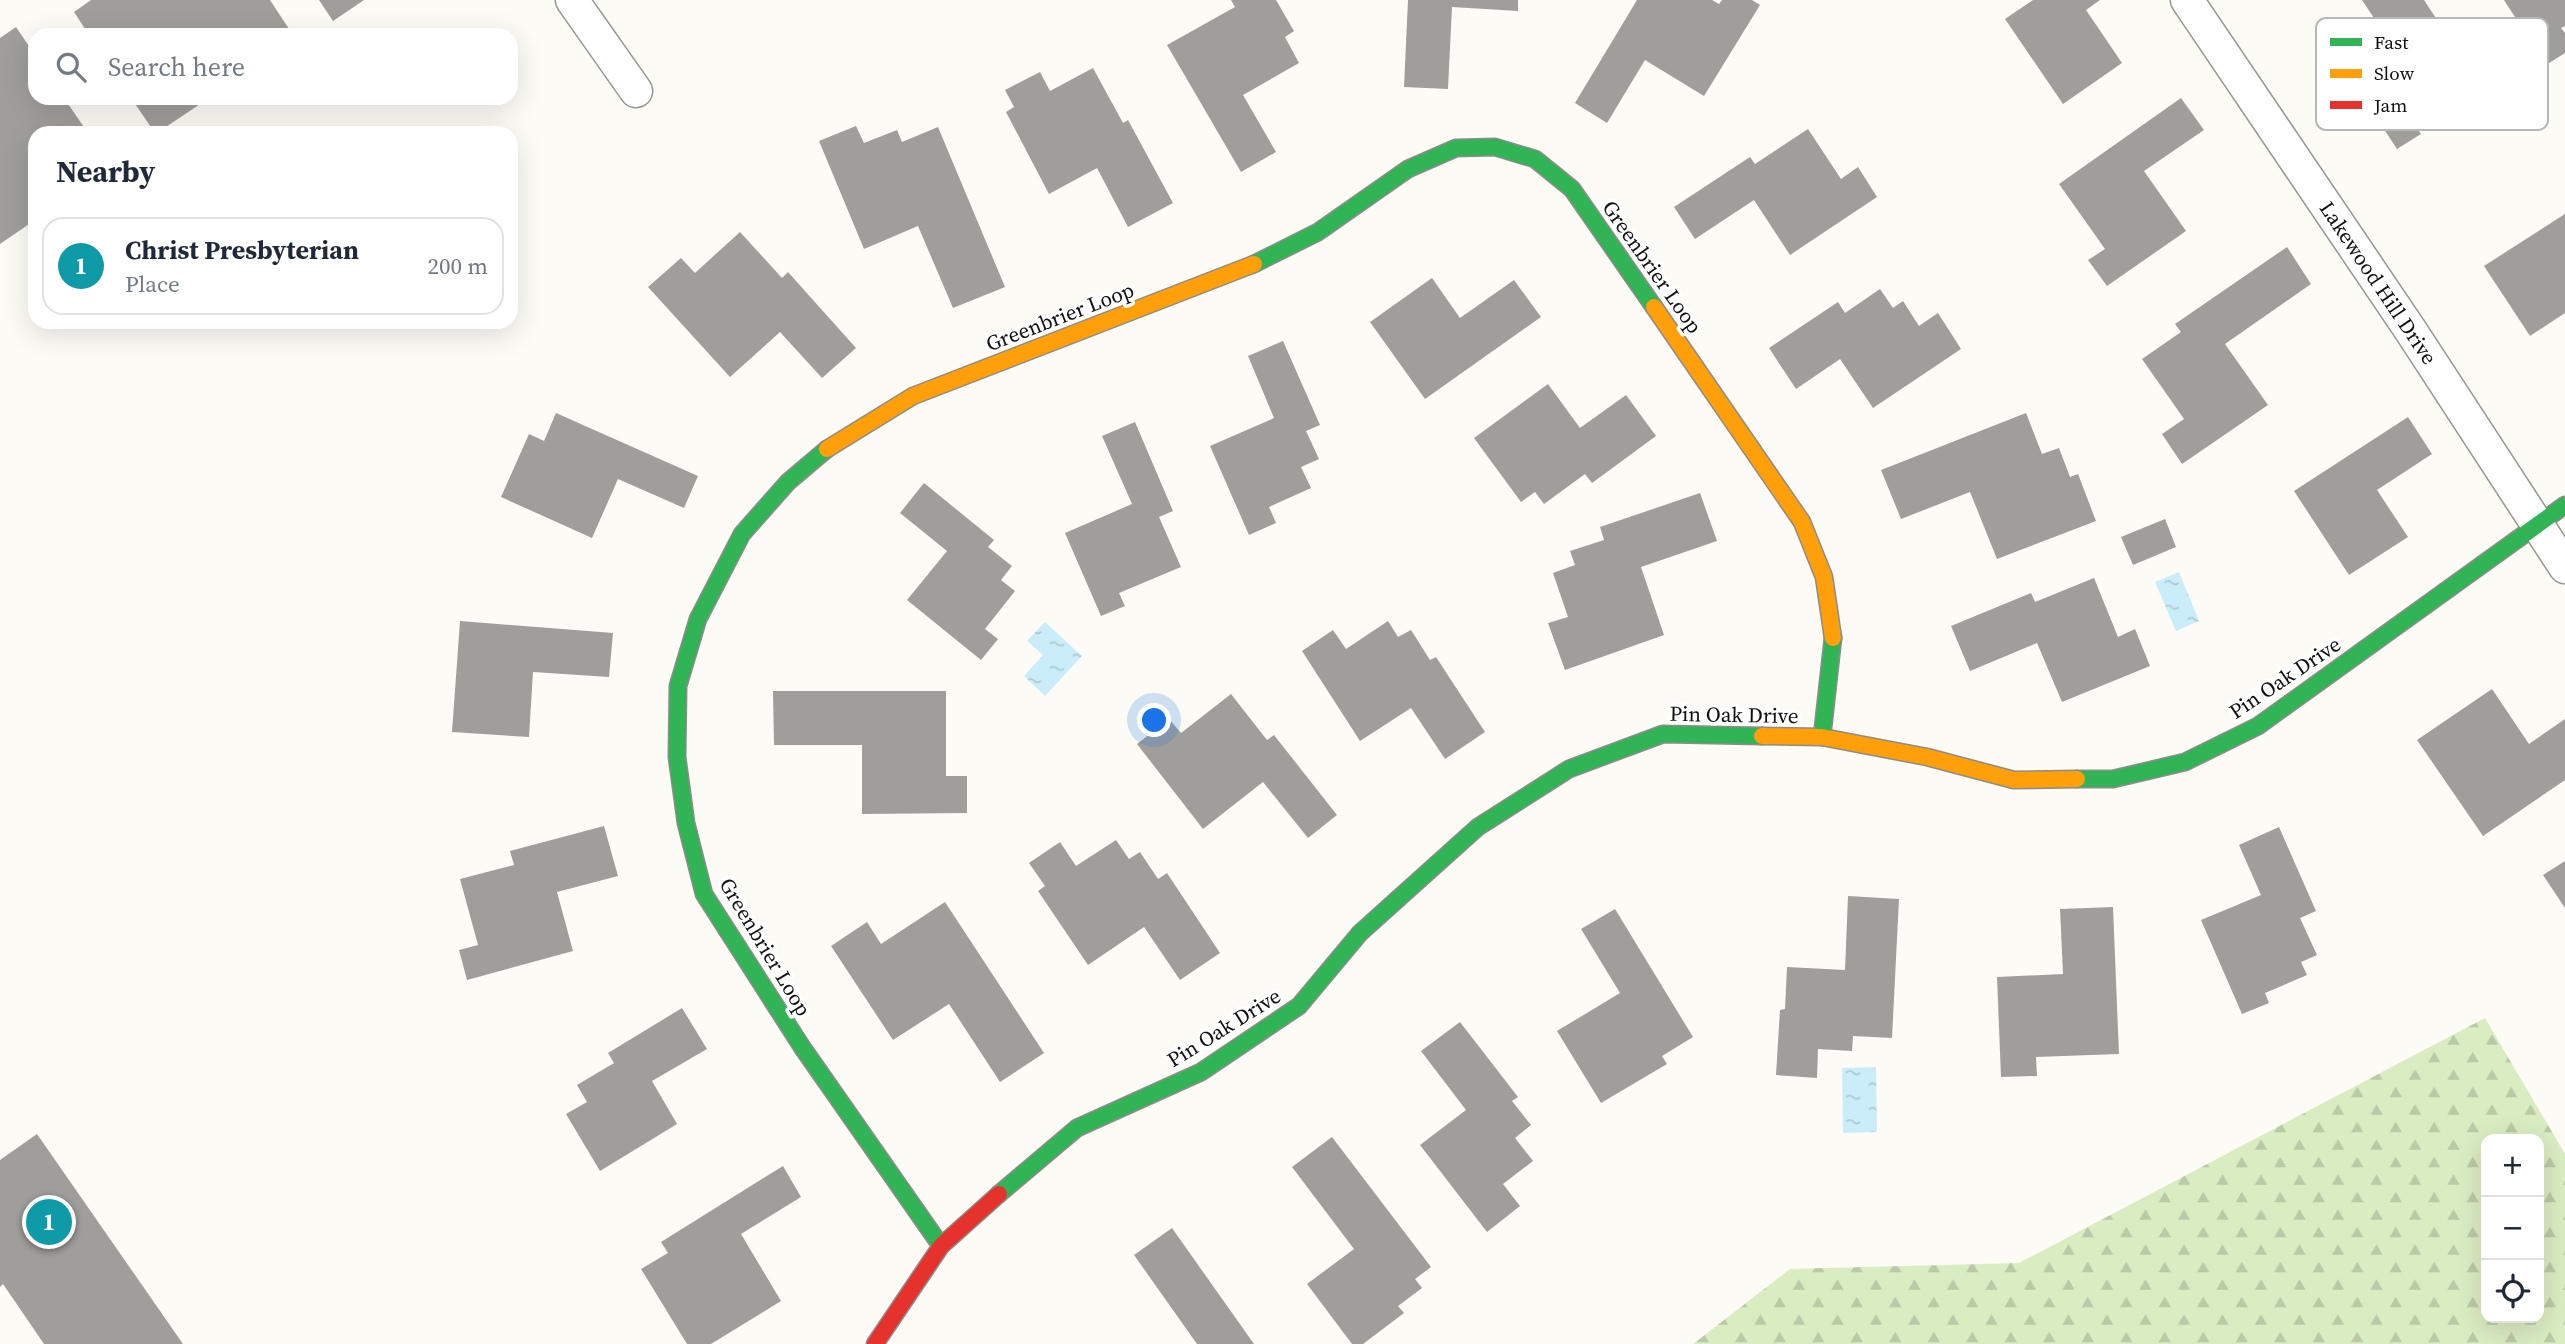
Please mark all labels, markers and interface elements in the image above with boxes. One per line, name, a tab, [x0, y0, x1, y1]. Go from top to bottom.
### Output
legend	[2316, 18, 2548, 130]
search box	[28, 28, 518, 105]
text: Fast	[2374, 29, 2409, 55]
icon: search	[52, 48, 90, 86]
text: Search here	[108, 49, 245, 85]
text: Slow	[2374, 60, 2415, 86]
text: Jam	[2373, 92, 2407, 118]
text: Nearby	[56, 151, 155, 192]
street label: Greenbrier Loop	[1596, 194, 1709, 339]
street label: Lakewood Hill Drive	[2313, 195, 2444, 370]
text: Christ Presbyterian	[125, 232, 359, 268]
text: 1	[75, 250, 87, 282]
text: 200 m	[427, 250, 488, 282]
text: Place	[125, 268, 180, 300]
street label: Greenbrier Loop	[982, 275, 1138, 358]
street label: Pin Oak Drive	[2223, 629, 2346, 726]
street label: Pin Oak Drive	[1669, 699, 1799, 730]
your location	[1137, 703, 1171, 737]
street label: Greenbrier Loop	[713, 872, 818, 1021]
street label: Pin Oak Drive	[1161, 981, 1286, 1074]
map controls	[2481, 1134, 2544, 1323]
button: +	[2481, 1134, 2544, 1197]
pin: 1	[26, 1196, 72, 1248]
button: −	[2481, 1197, 2544, 1260]
button: locate	[2481, 1260, 2544, 1323]

